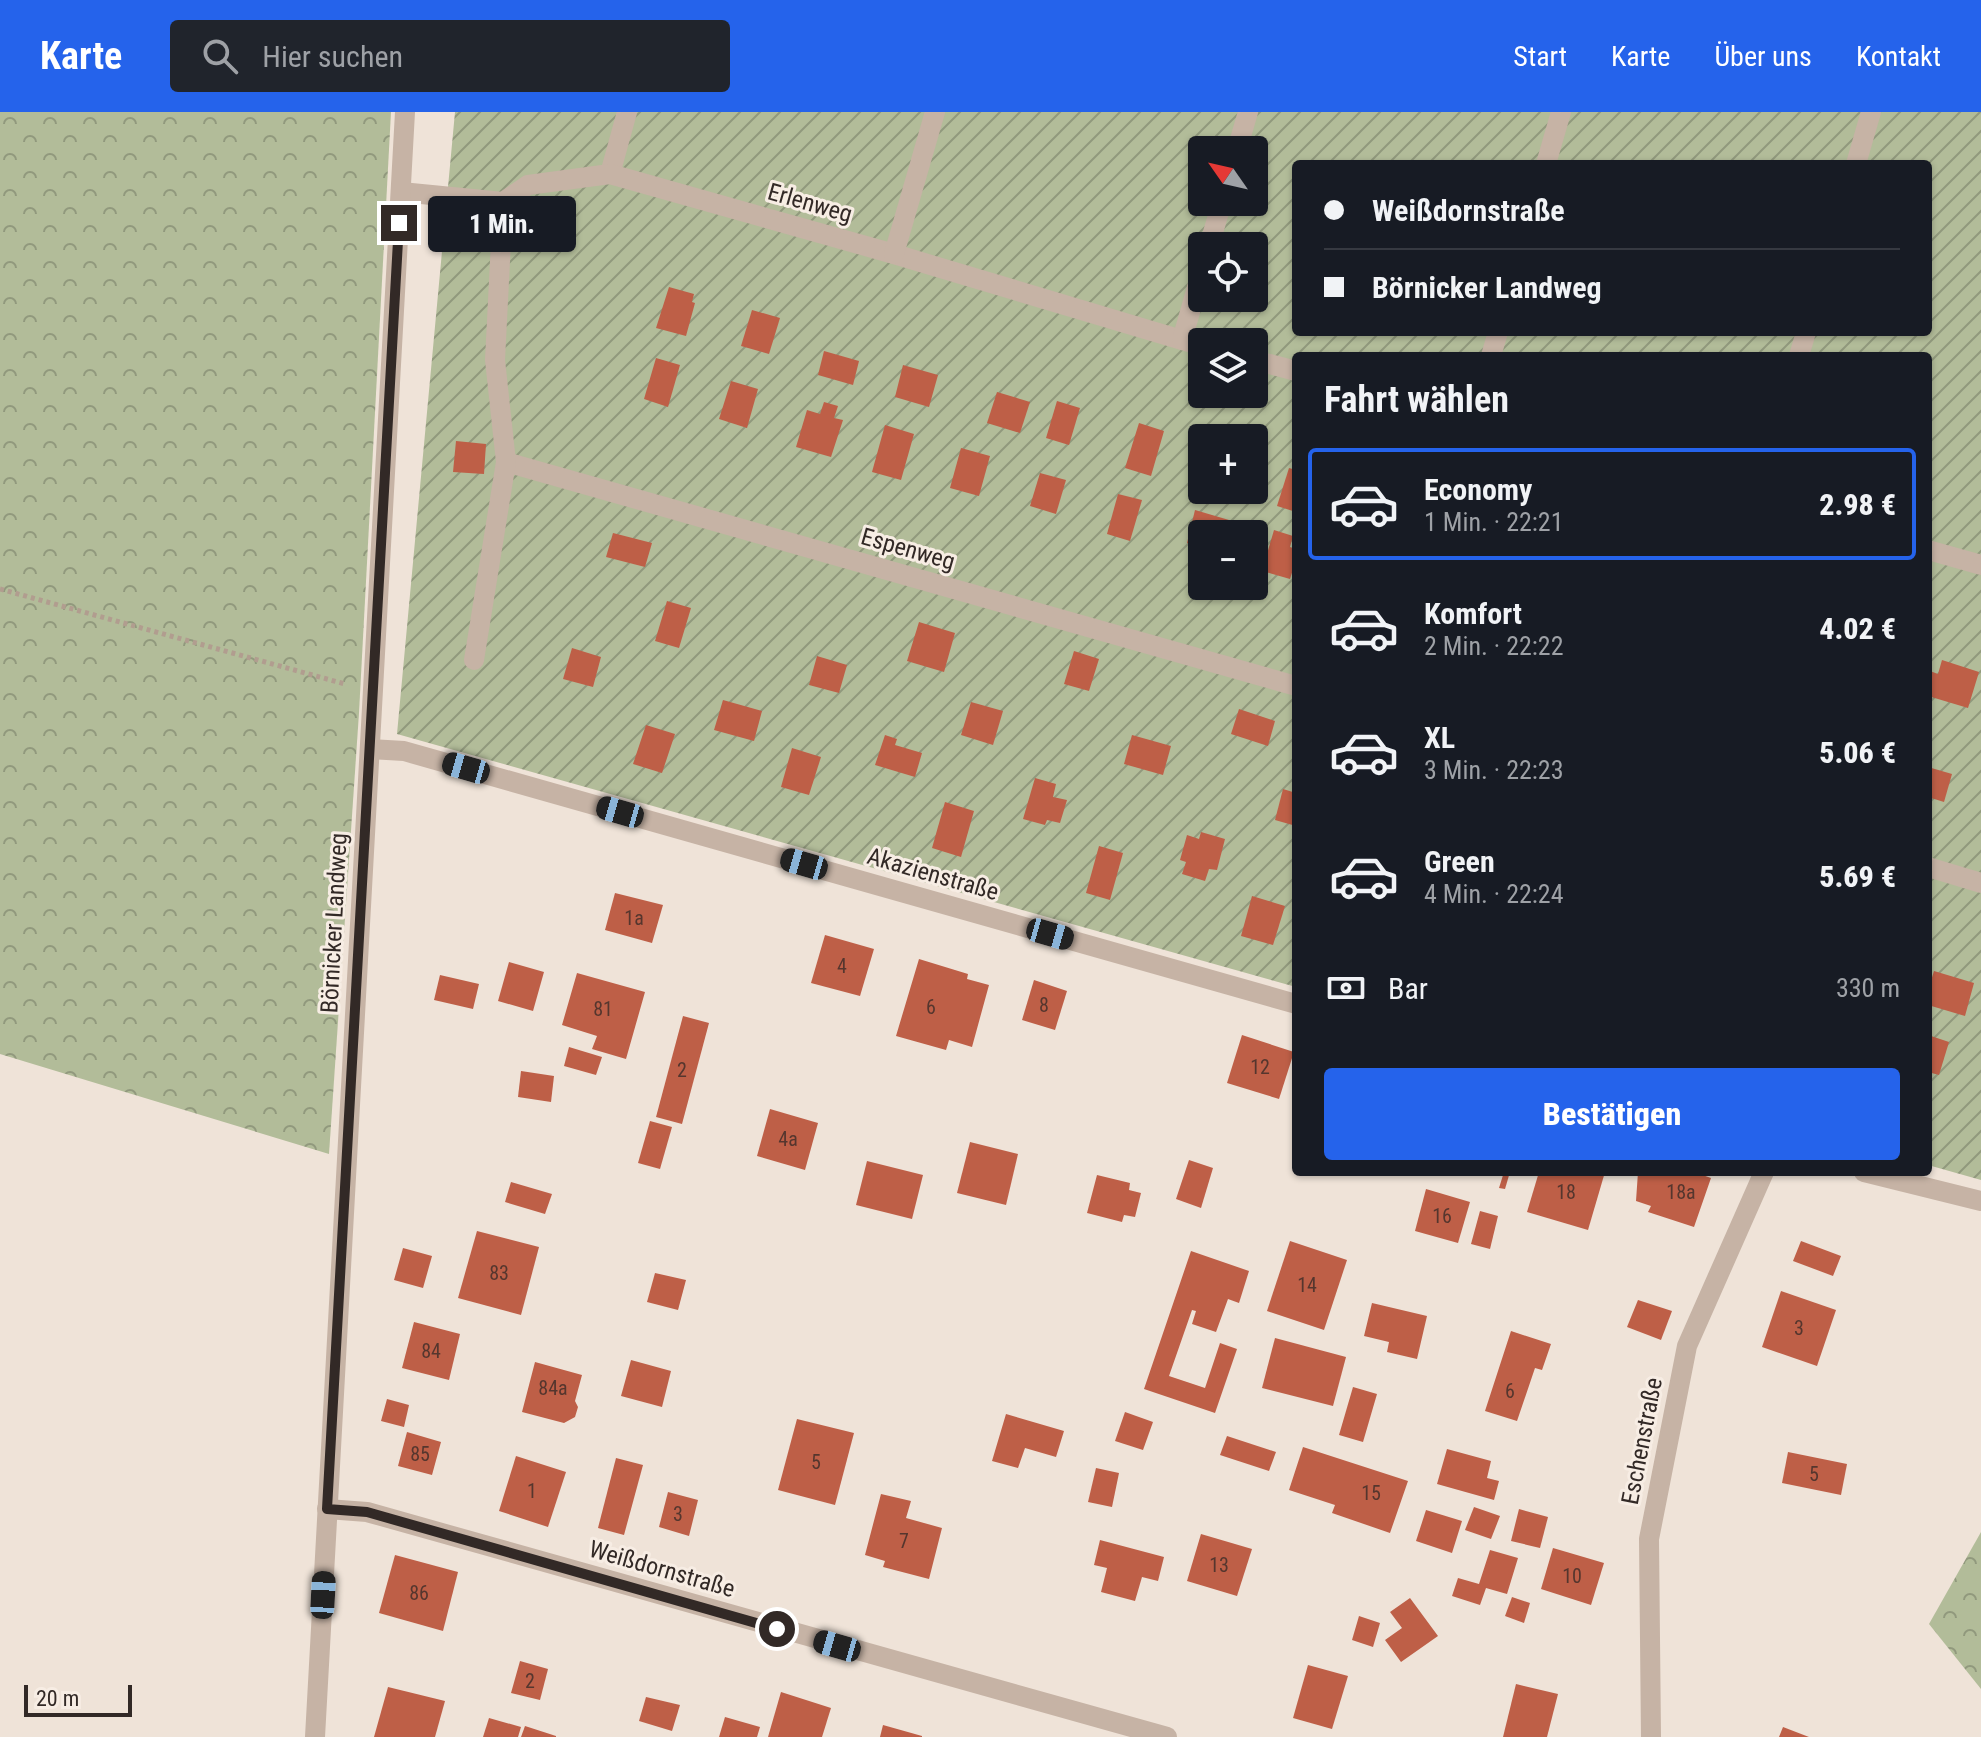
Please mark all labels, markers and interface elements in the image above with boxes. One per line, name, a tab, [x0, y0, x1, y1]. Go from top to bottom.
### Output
search box	[170, 20, 730, 92]
text: Karte	[40, 34, 122, 78]
icon: search	[198, 34, 242, 78]
text: Hier suchen	[262, 39, 403, 74]
text: Start	[1513, 40, 1567, 73]
text: Karte	[1611, 40, 1670, 73]
text: Über uns	[1714, 40, 1812, 73]
text: Kontakt	[1856, 40, 1941, 73]
north arrow	[1188, 136, 1268, 216]
map controls	[1188, 136, 1268, 600]
street label: Erlenweg	[765, 178, 855, 228]
text: Weißdornstraße	[1372, 193, 1565, 228]
callout: 1 Min.	[427, 195, 575, 251]
route end	[381, 205, 417, 241]
text: 1 Min.	[469, 209, 535, 239]
button: locate	[1188, 232, 1268, 312]
text: Börnicker Landweg	[1372, 270, 1602, 305]
button: layers	[1188, 328, 1268, 408]
text: Fahrt wählen	[1324, 379, 1509, 421]
button: +	[1188, 424, 1268, 504]
icon: car	[1328, 468, 1400, 540]
text: Economy	[1424, 472, 1532, 507]
text: 2.98 €	[1819, 487, 1896, 522]
text: 1 Min. · 22:21	[1424, 507, 1564, 537]
button: −	[1188, 520, 1268, 600]
street label: Espenweg	[858, 522, 958, 576]
icon: car	[1328, 592, 1400, 664]
text: Komfort	[1424, 596, 1522, 631]
text: 4.02 €	[1819, 611, 1896, 646]
text: 2 Min. · 22:22	[1424, 631, 1564, 661]
icon: car	[1328, 716, 1400, 788]
text: XL	[1424, 720, 1455, 755]
text: 5.06 €	[1819, 735, 1896, 770]
car	[440, 750, 492, 786]
text: 3 Min. · 22:23	[1424, 755, 1564, 785]
car	[594, 794, 646, 830]
street label: Börnicker Landweg	[315, 832, 353, 1014]
icon: car	[1328, 840, 1400, 912]
street label: Akazienstraße	[864, 842, 1002, 906]
text: Green	[1424, 844, 1495, 879]
car	[778, 846, 830, 882]
text: 5.69 €	[1819, 859, 1896, 894]
text: 4 Min. · 22:24	[1424, 879, 1564, 909]
house number: 1a	[624, 906, 644, 930]
car	[1024, 916, 1076, 952]
house number: 4	[837, 954, 847, 978]
icon: cash	[1324, 966, 1368, 1010]
text: Bar	[1388, 971, 1428, 1006]
text: 330 m	[1836, 973, 1900, 1003]
house number: 8	[1039, 993, 1049, 1017]
house number: 6	[926, 995, 936, 1019]
house number: 81	[593, 997, 613, 1021]
house number: 12	[1250, 1055, 1270, 1079]
house number: 2	[677, 1058, 687, 1082]
button: Bestätigen	[1324, 1068, 1900, 1160]
house number: 4a	[778, 1127, 798, 1151]
house number: 18	[1556, 1180, 1576, 1204]
house number: 18a	[1666, 1180, 1696, 1204]
house number: 16	[1432, 1204, 1452, 1228]
house number: 83	[489, 1261, 509, 1285]
house number: 14	[1297, 1273, 1317, 1297]
house number: 3	[1794, 1316, 1804, 1340]
house number: 84	[421, 1339, 441, 1363]
street label: Eschenstraße	[1616, 1375, 1668, 1507]
house number: 84a	[538, 1376, 568, 1400]
house number: 6	[1505, 1379, 1515, 1403]
house number: 85	[410, 1442, 430, 1466]
house number: 5	[811, 1450, 821, 1474]
house number: 5	[1809, 1462, 1819, 1486]
house number: 1	[527, 1479, 537, 1503]
house number: 15	[1361, 1481, 1381, 1505]
house number: 3	[673, 1502, 683, 1526]
house number: 7	[899, 1529, 909, 1553]
street label: Weißdornstraße	[586, 1535, 738, 1603]
house number: 13	[1209, 1553, 1229, 1577]
house number: 10	[1562, 1564, 1582, 1588]
car	[310, 1570, 336, 1620]
house number: 86	[409, 1581, 429, 1605]
route start	[759, 1611, 795, 1647]
car	[811, 1628, 863, 1664]
house number: 2	[525, 1669, 535, 1693]
scale bar	[24, 1681, 132, 1717]
text: 20 m	[36, 1686, 79, 1711]

